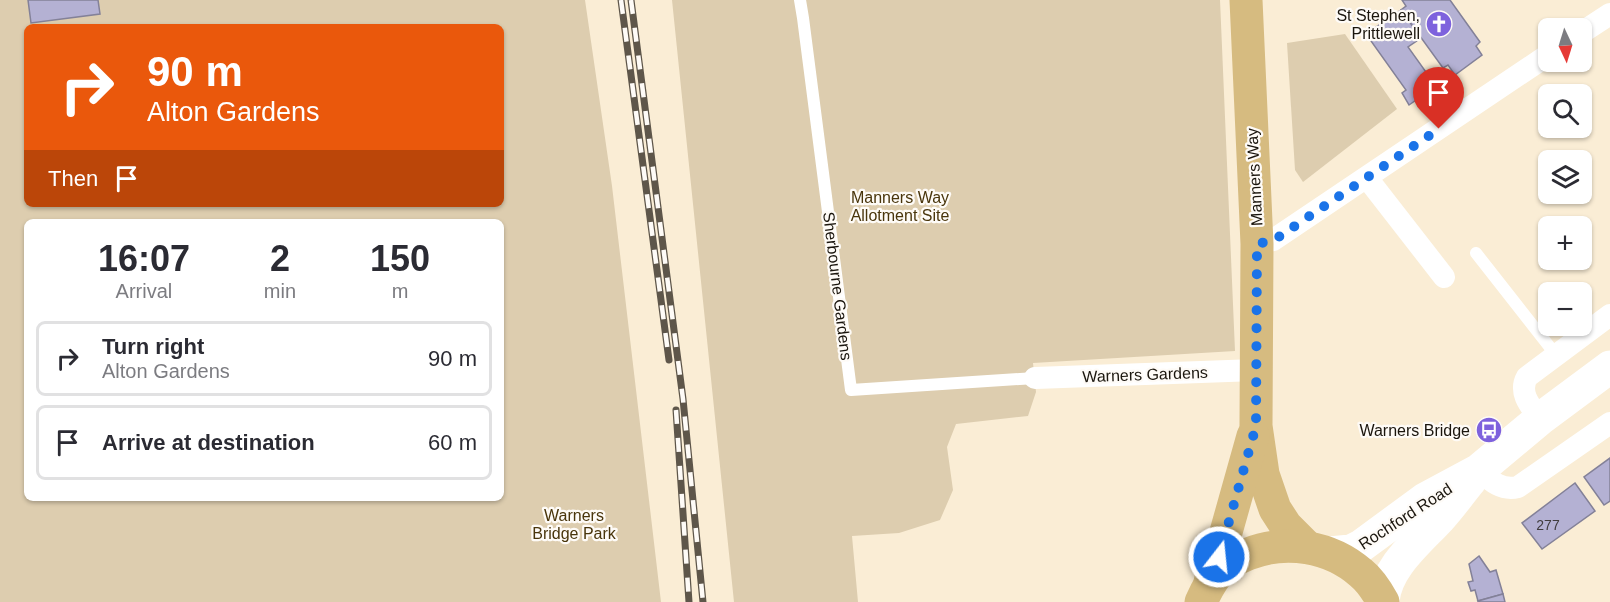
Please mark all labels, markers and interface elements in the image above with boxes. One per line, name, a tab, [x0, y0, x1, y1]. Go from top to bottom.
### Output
place label: St Stephen, Prittlewell	[1336, 7, 1420, 42]
church icon: St Stephen, Prittlewell	[1424, 9, 1454, 39]
north arrow	[1538, 18, 1592, 72]
map controls	[1538, 18, 1592, 336]
icon: right	[48, 48, 126, 126]
text: 90 m	[147, 48, 243, 95]
pin	[1413, 67, 1464, 129]
icon: arrive	[1422, 76, 1455, 109]
button: search	[1538, 84, 1592, 138]
text: Alton Gardens	[147, 97, 320, 127]
street label: Manners Way	[1243, 128, 1266, 226]
button: layers	[1538, 150, 1592, 204]
icon: arrive	[110, 162, 143, 195]
text: Then	[48, 166, 98, 191]
park label: Manners Way Allotment Site	[851, 189, 949, 224]
street label: Sherbourne Gardens	[820, 211, 855, 361]
button: +	[1538, 216, 1592, 270]
text: 16:07	[98, 238, 190, 279]
text: 2	[270, 238, 290, 279]
text: 150	[370, 238, 430, 279]
text: Arrival	[116, 280, 172, 302]
text: min	[264, 280, 296, 302]
text: m	[392, 280, 408, 302]
button: −	[1538, 282, 1592, 336]
text: Turn right	[102, 334, 204, 359]
icon: right	[51, 342, 84, 375]
text: 90 m	[428, 346, 477, 371]
text: Alton Gardens	[102, 360, 230, 382]
street label: Warners Gardens	[1082, 364, 1208, 385]
bus stop icon: Warners Bridge	[1474, 415, 1504, 445]
place label: Warners Bridge	[1359, 422, 1470, 439]
icon: arrive	[51, 426, 84, 459]
text: Arrive at destination	[102, 430, 315, 455]
text: 60 m	[428, 430, 477, 455]
street label: Rochford Road	[1356, 480, 1455, 553]
park label: Warners Bridge Park	[532, 507, 617, 542]
house number: 277	[1536, 517, 1560, 533]
position arrow	[1187, 525, 1251, 589]

